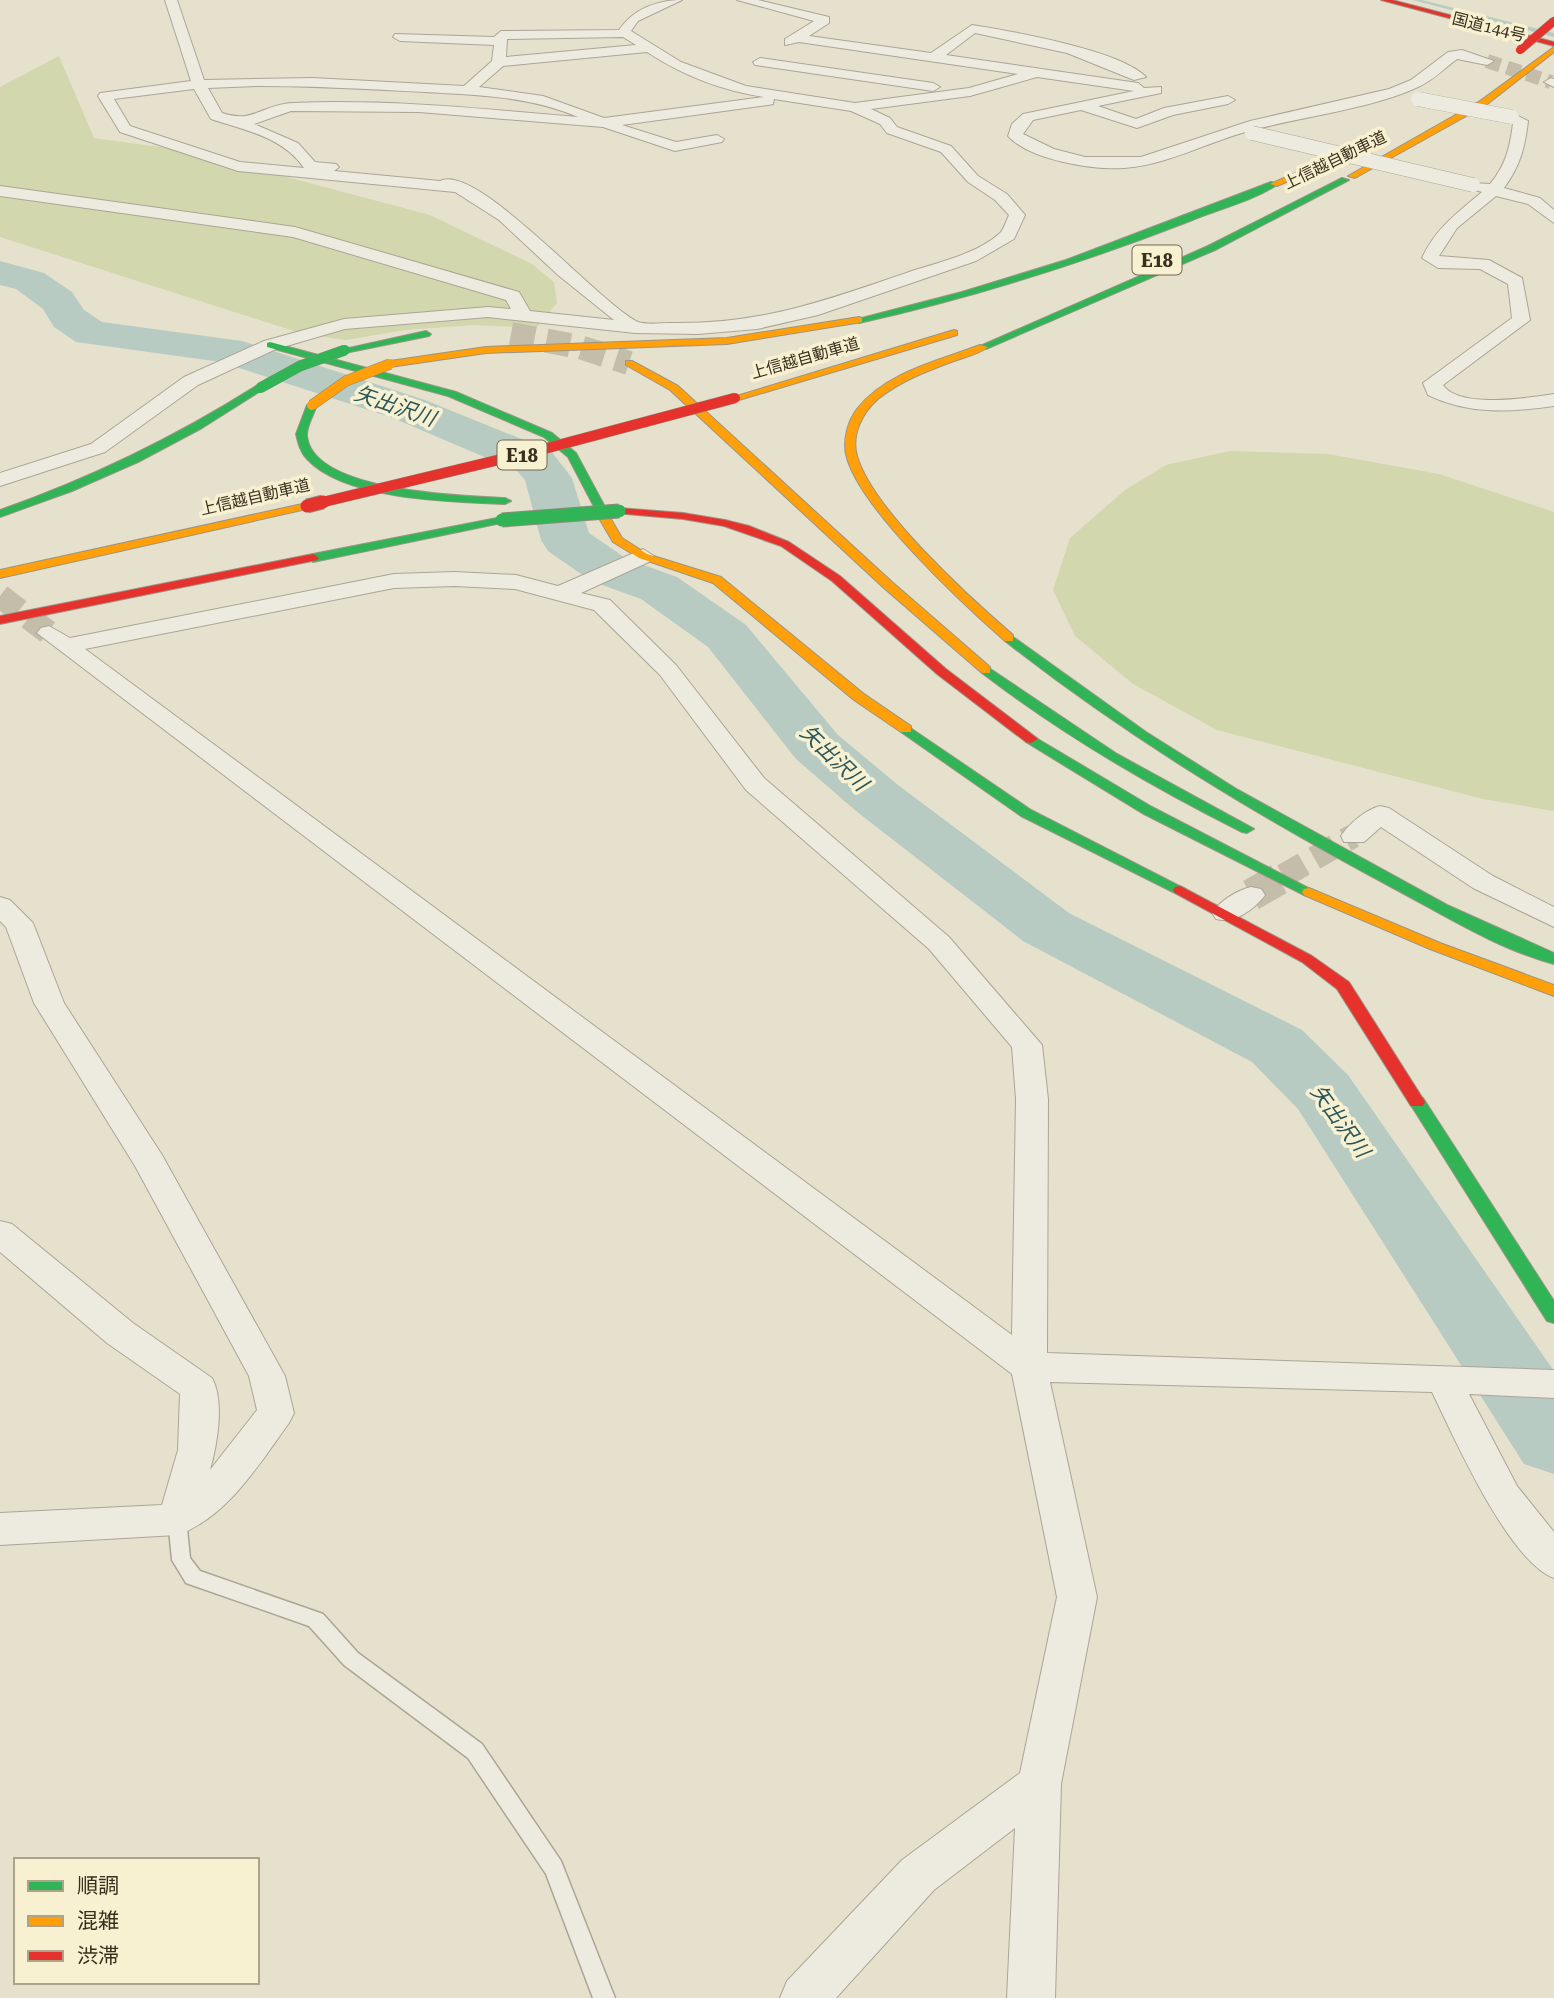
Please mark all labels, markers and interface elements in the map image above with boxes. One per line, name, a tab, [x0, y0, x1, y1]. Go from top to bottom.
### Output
street label: 国道144号	[1450, 9, 1528, 45]
street label: 上信越自動車道	[1280, 127, 1390, 193]
road number: E18	[1132, 246, 1182, 274]
street label: 上信越自動車道	[749, 333, 861, 383]
water label: 矢出沢川	[351, 381, 441, 432]
road number: E18	[498, 440, 546, 470]
street label: 上信越自動車道	[198, 475, 312, 519]
water label: 矢出沢川	[795, 720, 874, 797]
water label: 矢出沢川	[1306, 1080, 1376, 1164]
legend	[14, 1858, 259, 1984]
text: 順調	[77, 1874, 119, 1898]
text: 混雑	[77, 1909, 119, 1933]
text: 渋滞	[77, 1944, 119, 1968]

